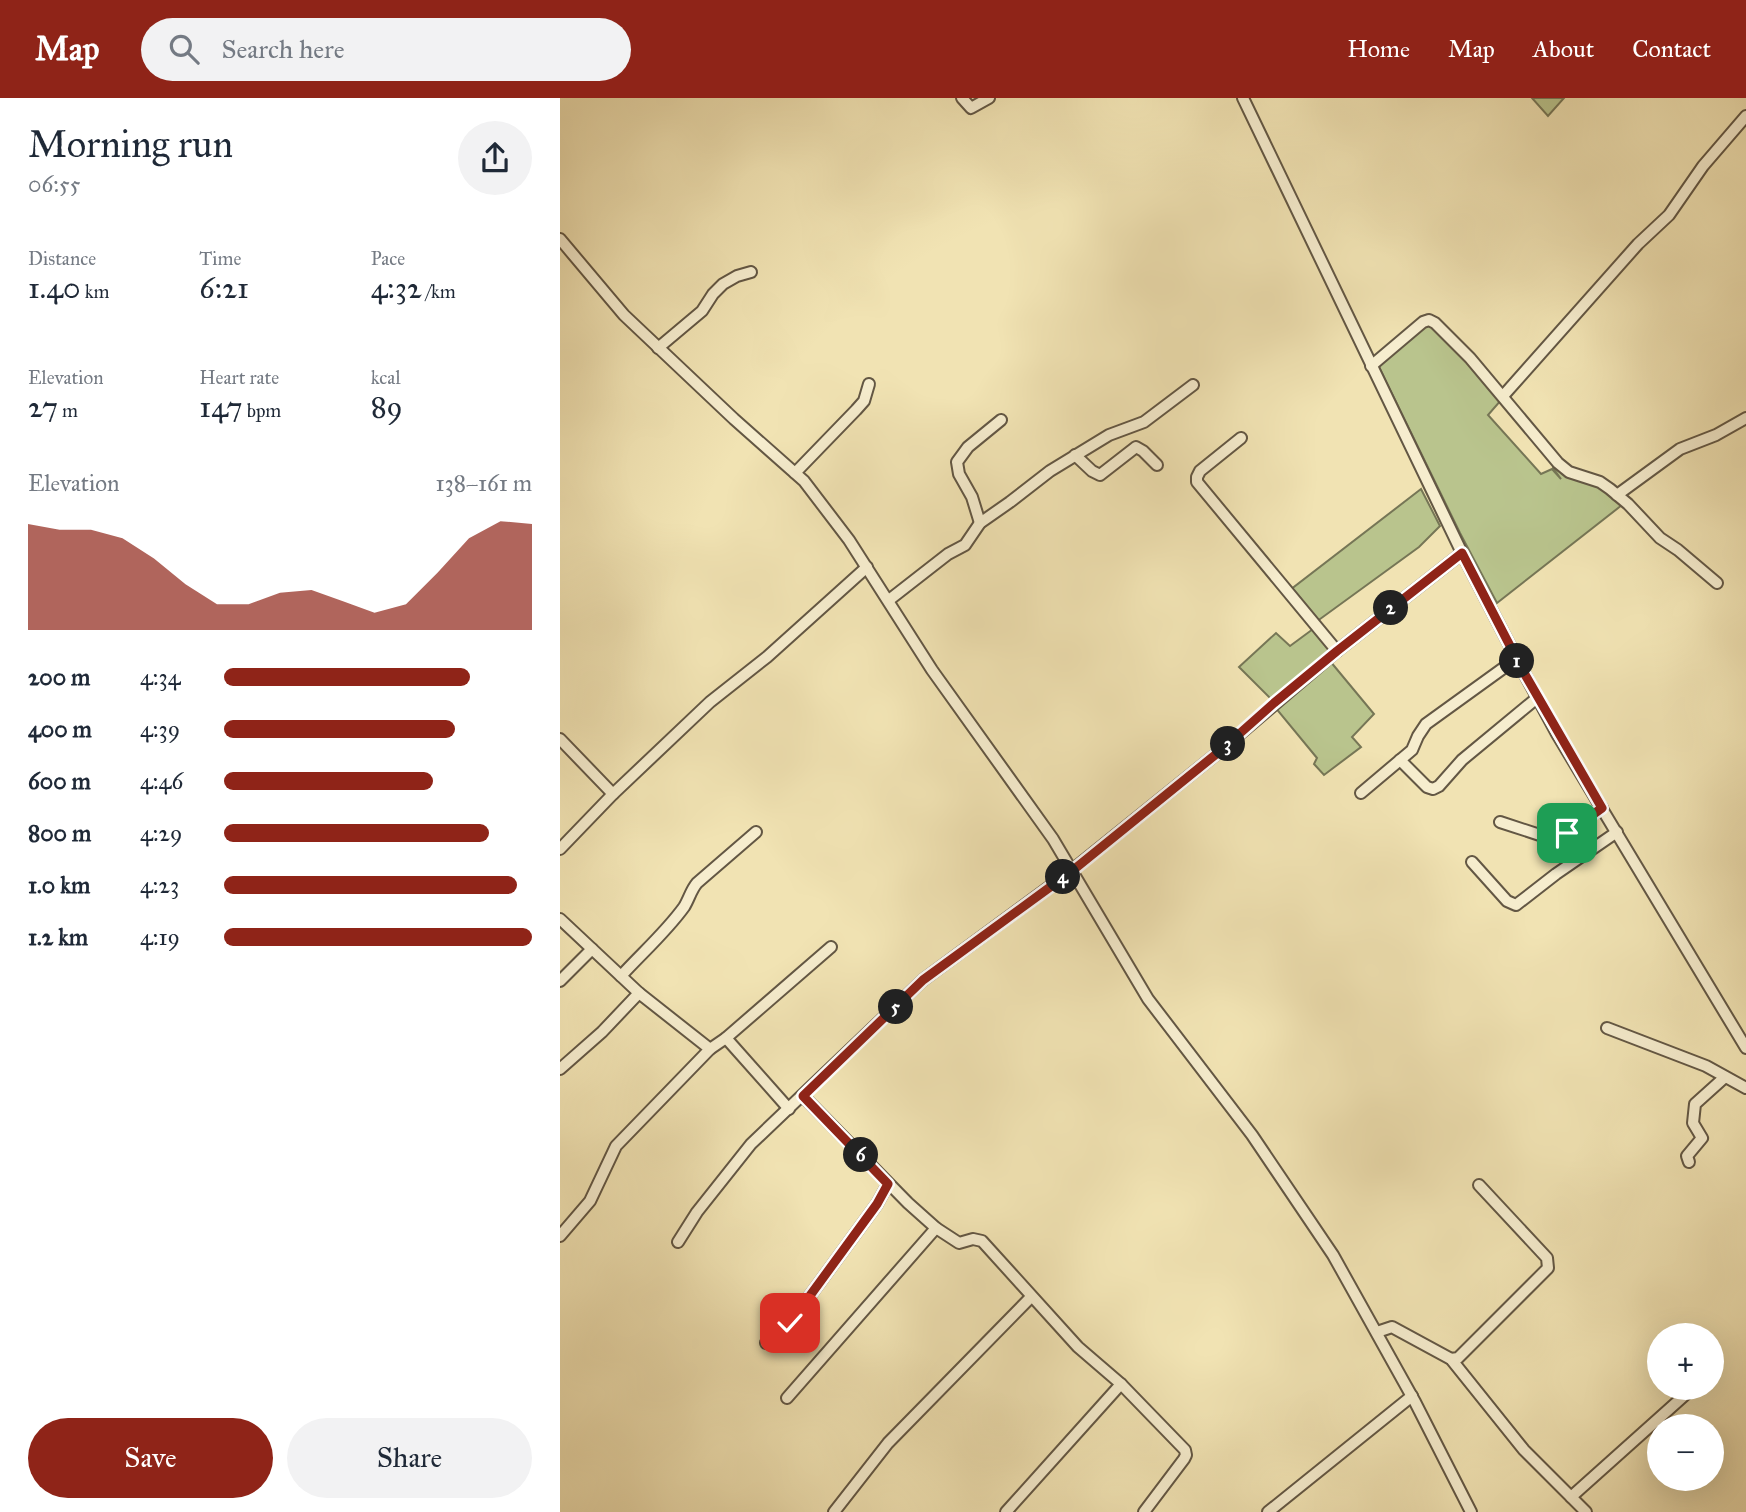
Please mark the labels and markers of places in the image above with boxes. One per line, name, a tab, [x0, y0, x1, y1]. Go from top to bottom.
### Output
pin: 2	[1374, 590, 1408, 626]
pin: 1	[1500, 644, 1534, 678]
pin: 3	[1210, 726, 1246, 762]
pin	[1537, 803, 1597, 863]
pin: 4	[1046, 860, 1080, 894]
pin: 5	[878, 990, 914, 1024]
pin: 6	[844, 1138, 878, 1172]
pin	[760, 1293, 820, 1353]

